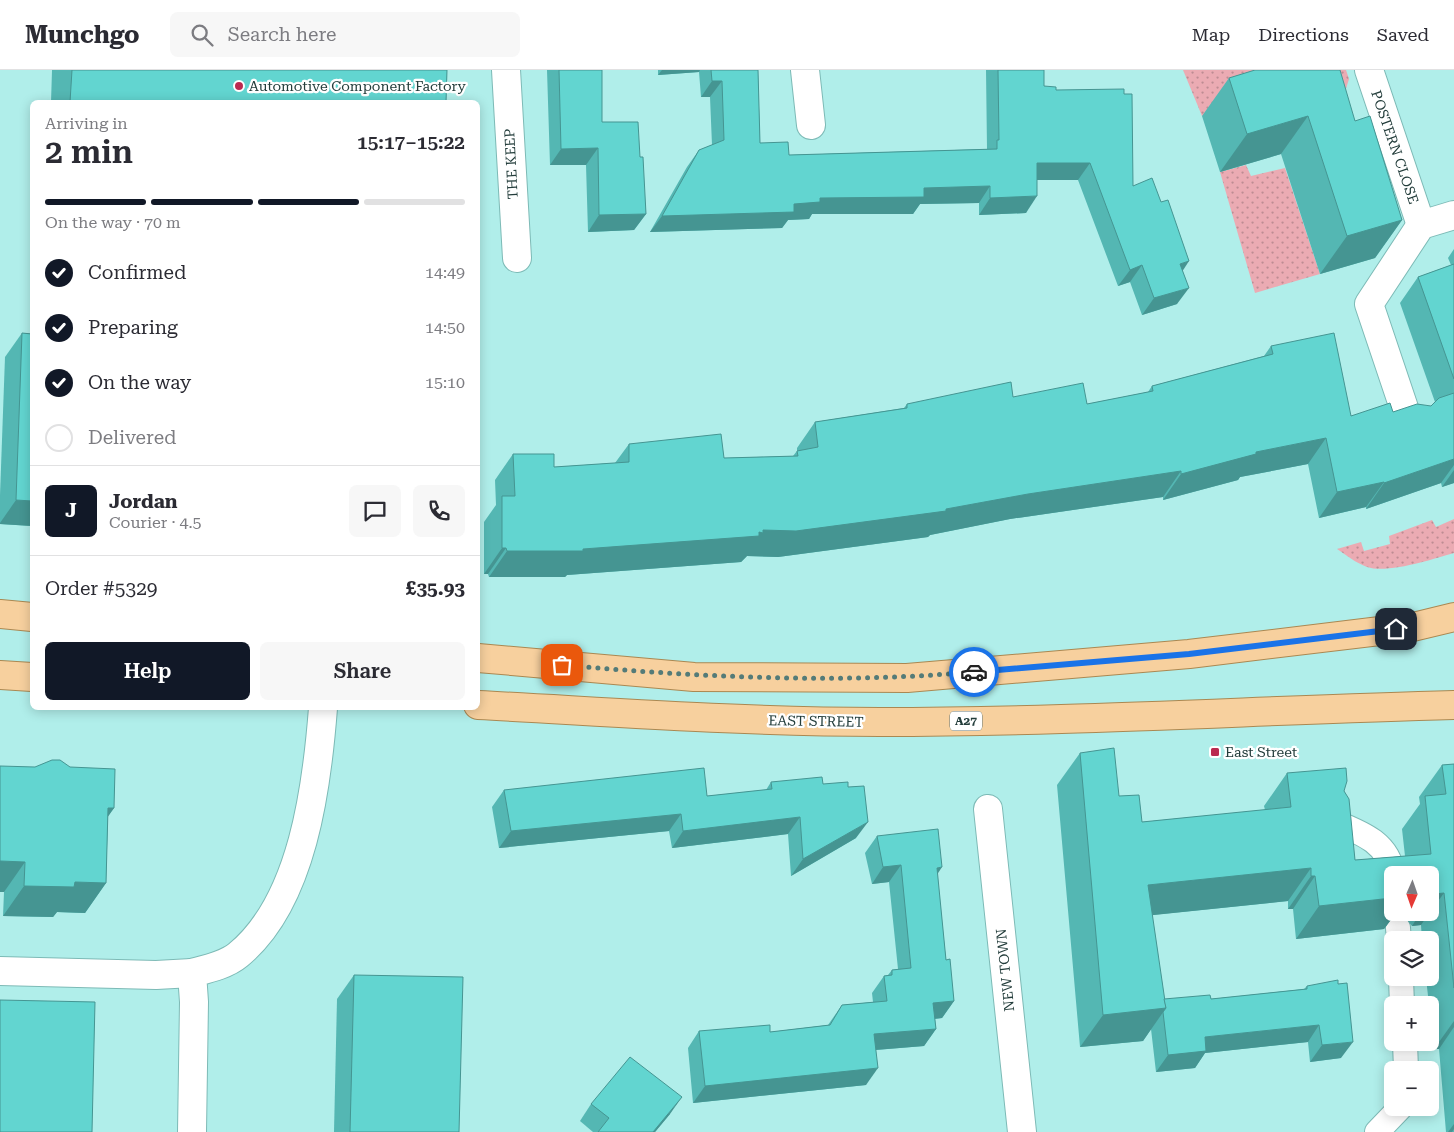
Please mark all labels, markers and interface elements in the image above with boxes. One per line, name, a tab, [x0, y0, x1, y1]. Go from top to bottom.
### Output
search box	[170, 12, 520, 57]
text: Munchgo	[25, 21, 140, 49]
icon: search	[188, 21, 216, 49]
text: Search here	[228, 23, 336, 46]
text: Map	[1192, 24, 1230, 45]
text: Directions	[1258, 24, 1349, 45]
text: Saved	[1377, 24, 1429, 45]
place label: Automotive Component Factory	[249, 78, 467, 94]
marker: Automotive Component Factory	[233, 80, 245, 92]
street label: POSTERN CLOSE	[1368, 88, 1422, 206]
text: Arriving in	[45, 114, 128, 133]
street label: THE KEEP	[501, 128, 521, 200]
text: 15:17–15:22	[357, 131, 465, 154]
text: 2 min	[45, 133, 133, 171]
text: On the way · 70 m	[45, 213, 181, 232]
icon: check	[45, 259, 73, 287]
text: Confirmed	[88, 261, 186, 284]
text: 14:49	[425, 263, 465, 282]
icon: check	[45, 314, 73, 342]
text: Preparing	[88, 316, 178, 339]
text: 14:50	[425, 318, 465, 337]
icon: check	[45, 369, 73, 397]
text: On the way	[88, 371, 191, 394]
text: 15:10	[425, 373, 465, 392]
text: Delivered	[88, 426, 176, 449]
button: chat	[349, 485, 401, 537]
button: phone	[413, 485, 465, 537]
text: Jordan	[109, 490, 178, 513]
text: J	[65, 499, 77, 522]
text: Courier · 4.5	[109, 513, 202, 532]
text: Order #5329	[45, 577, 157, 600]
text: £35.93	[406, 577, 465, 600]
pin	[1375, 608, 1417, 650]
icon: home	[1382, 615, 1410, 643]
button: Help	[45, 642, 250, 700]
button: Share	[260, 642, 465, 700]
pin	[541, 644, 583, 686]
courier	[949, 647, 999, 697]
icon: bag	[548, 651, 576, 679]
icon: car	[960, 658, 988, 686]
road number: A27	[950, 711, 982, 730]
street label: EAST STREET	[768, 712, 864, 730]
place label: East Street	[1225, 744, 1297, 760]
marker: East Street	[1209, 746, 1221, 758]
north arrow	[1384, 866, 1439, 921]
map controls	[1384, 866, 1439, 1116]
street label: NEW TOWN	[993, 928, 1017, 1012]
button: layers	[1384, 931, 1439, 986]
button: +	[1384, 996, 1439, 1051]
button: −	[1384, 1061, 1439, 1116]

